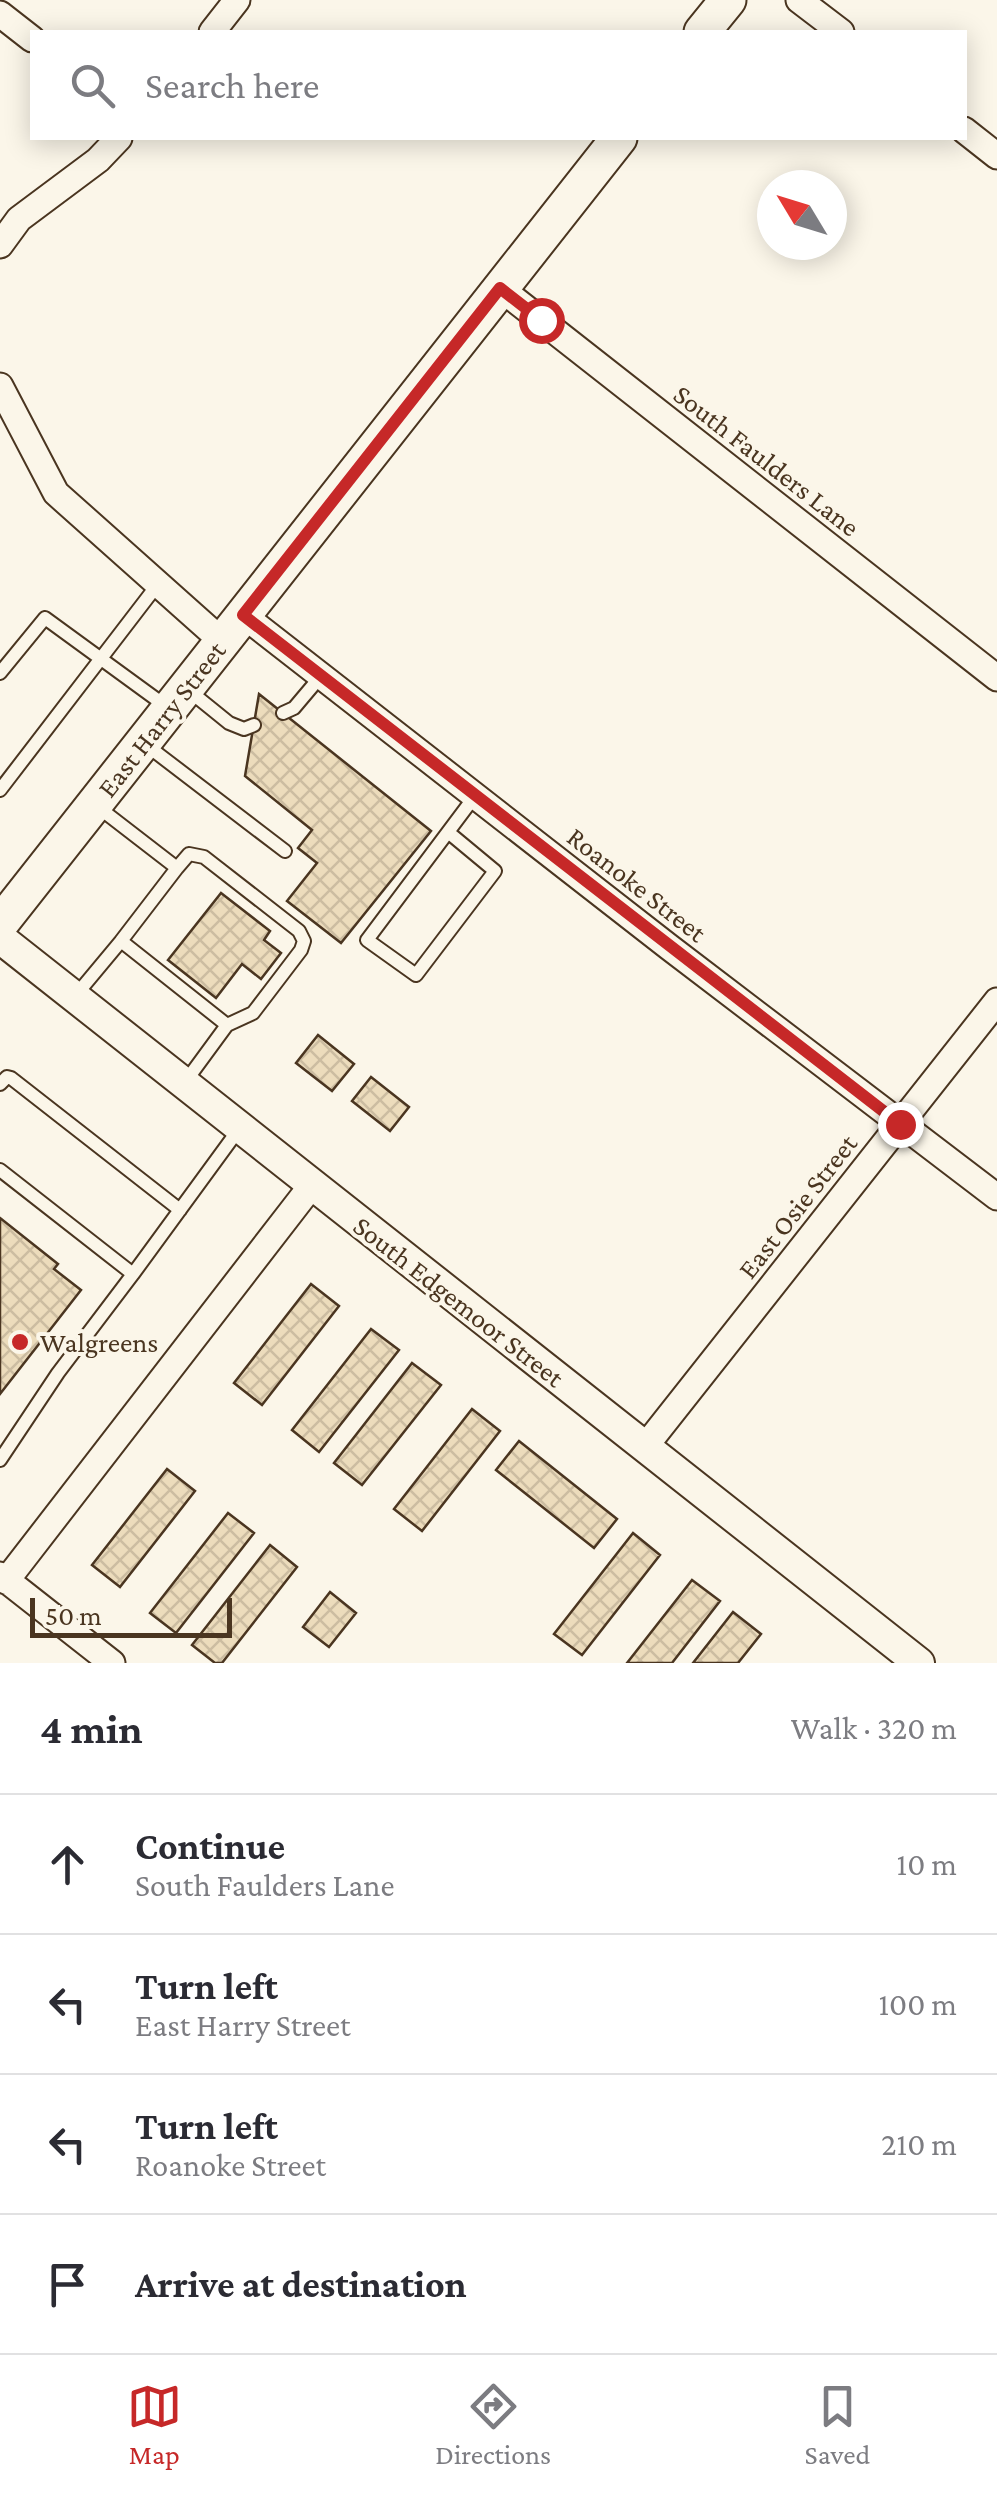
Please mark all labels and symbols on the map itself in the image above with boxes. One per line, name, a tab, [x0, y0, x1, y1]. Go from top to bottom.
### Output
north arrow	[757, 170, 847, 260]
route start	[519, 298, 565, 344]
street label: South Faulders Lane	[668, 378, 866, 543]
street label: East Harry Street	[91, 635, 232, 803]
street label: Roanoke Street	[561, 821, 713, 949]
route end	[878, 1102, 924, 1148]
street label: East Osie Street	[732, 1128, 864, 1284]
street label: South Edgemoor Street	[347, 1210, 571, 1394]
place label: Walgreens	[40, 1327, 158, 1358]
marker: Walgreens	[9, 1331, 31, 1353]
scale bar	[30, 1593, 232, 1638]

